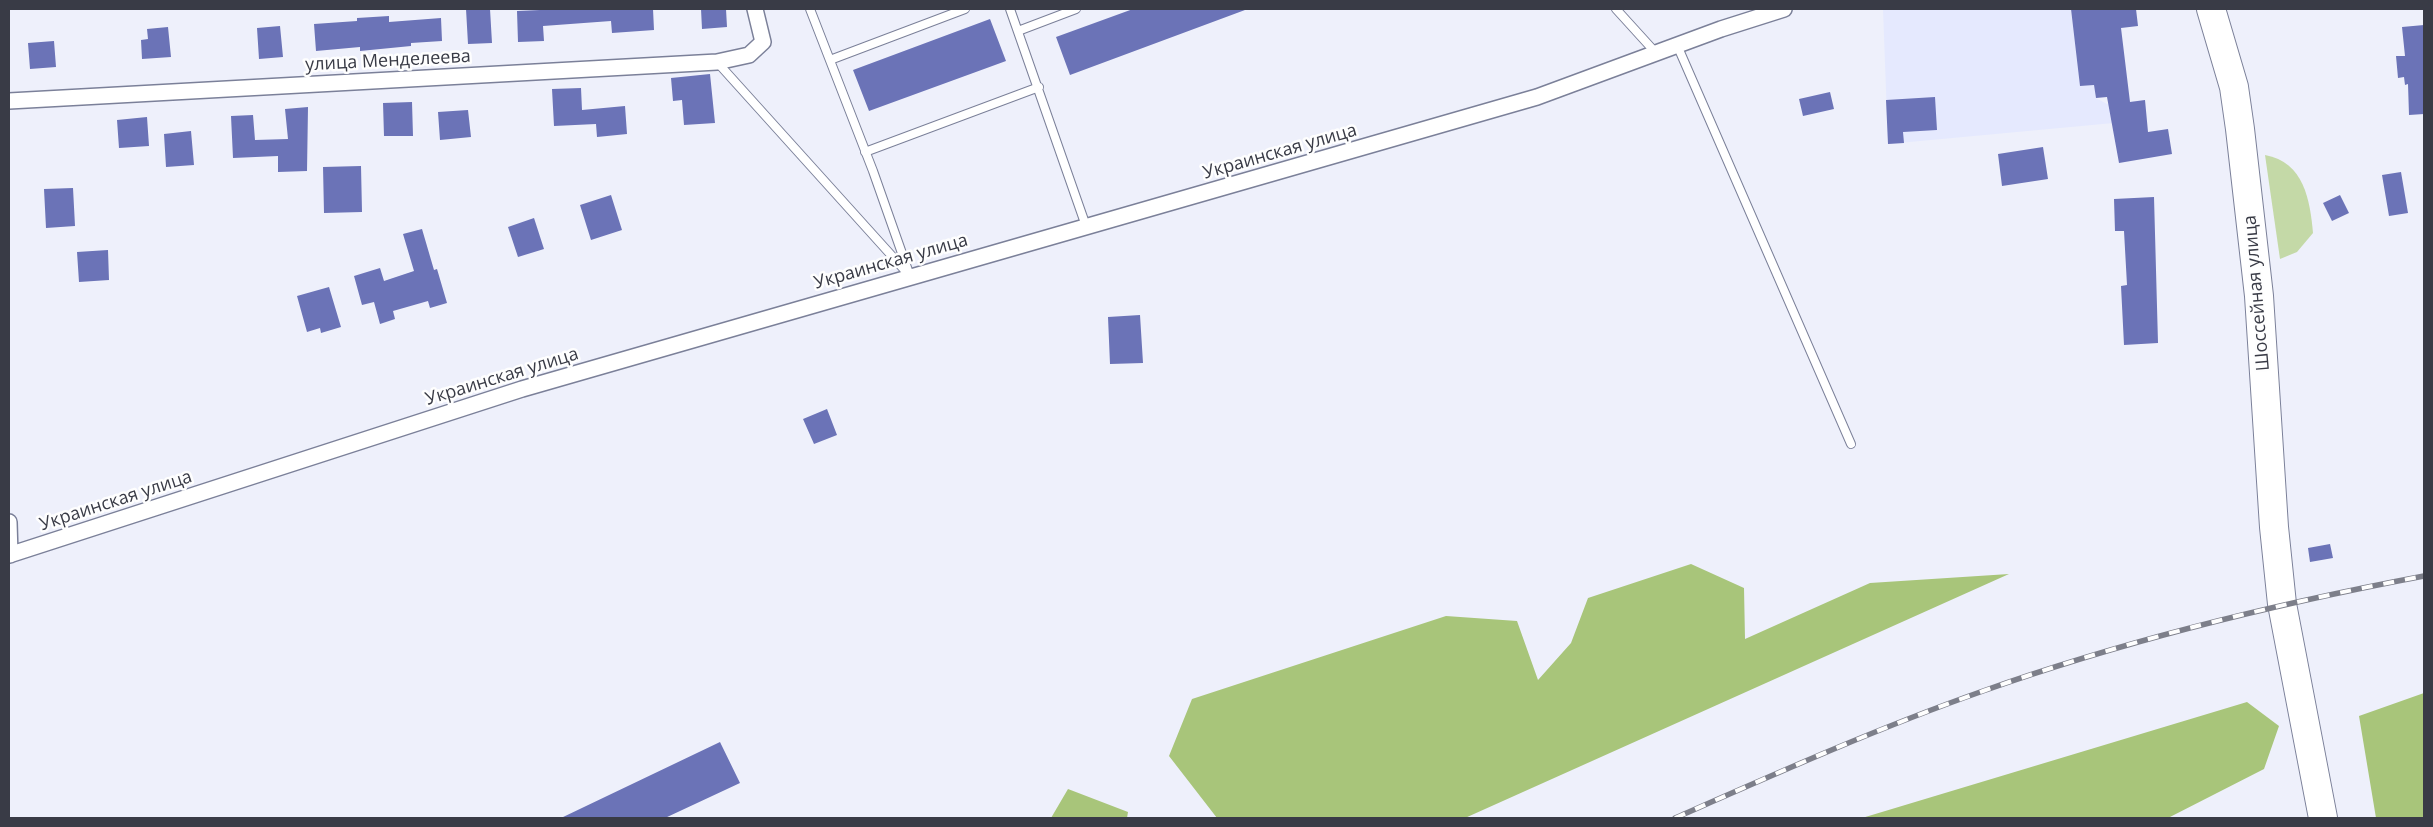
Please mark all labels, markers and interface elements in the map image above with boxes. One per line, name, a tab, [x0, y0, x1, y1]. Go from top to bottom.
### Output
street label: улица Менделеева	[305, 46, 471, 76]
street label: Украинская улица	[1201, 120, 1359, 184]
street label: Шоссейная улица	[2239, 214, 2275, 372]
street label: Украинская улица	[812, 230, 970, 294]
street label: Украинская улица	[423, 343, 581, 411]
street label: Украинская улица	[37, 466, 195, 536]

